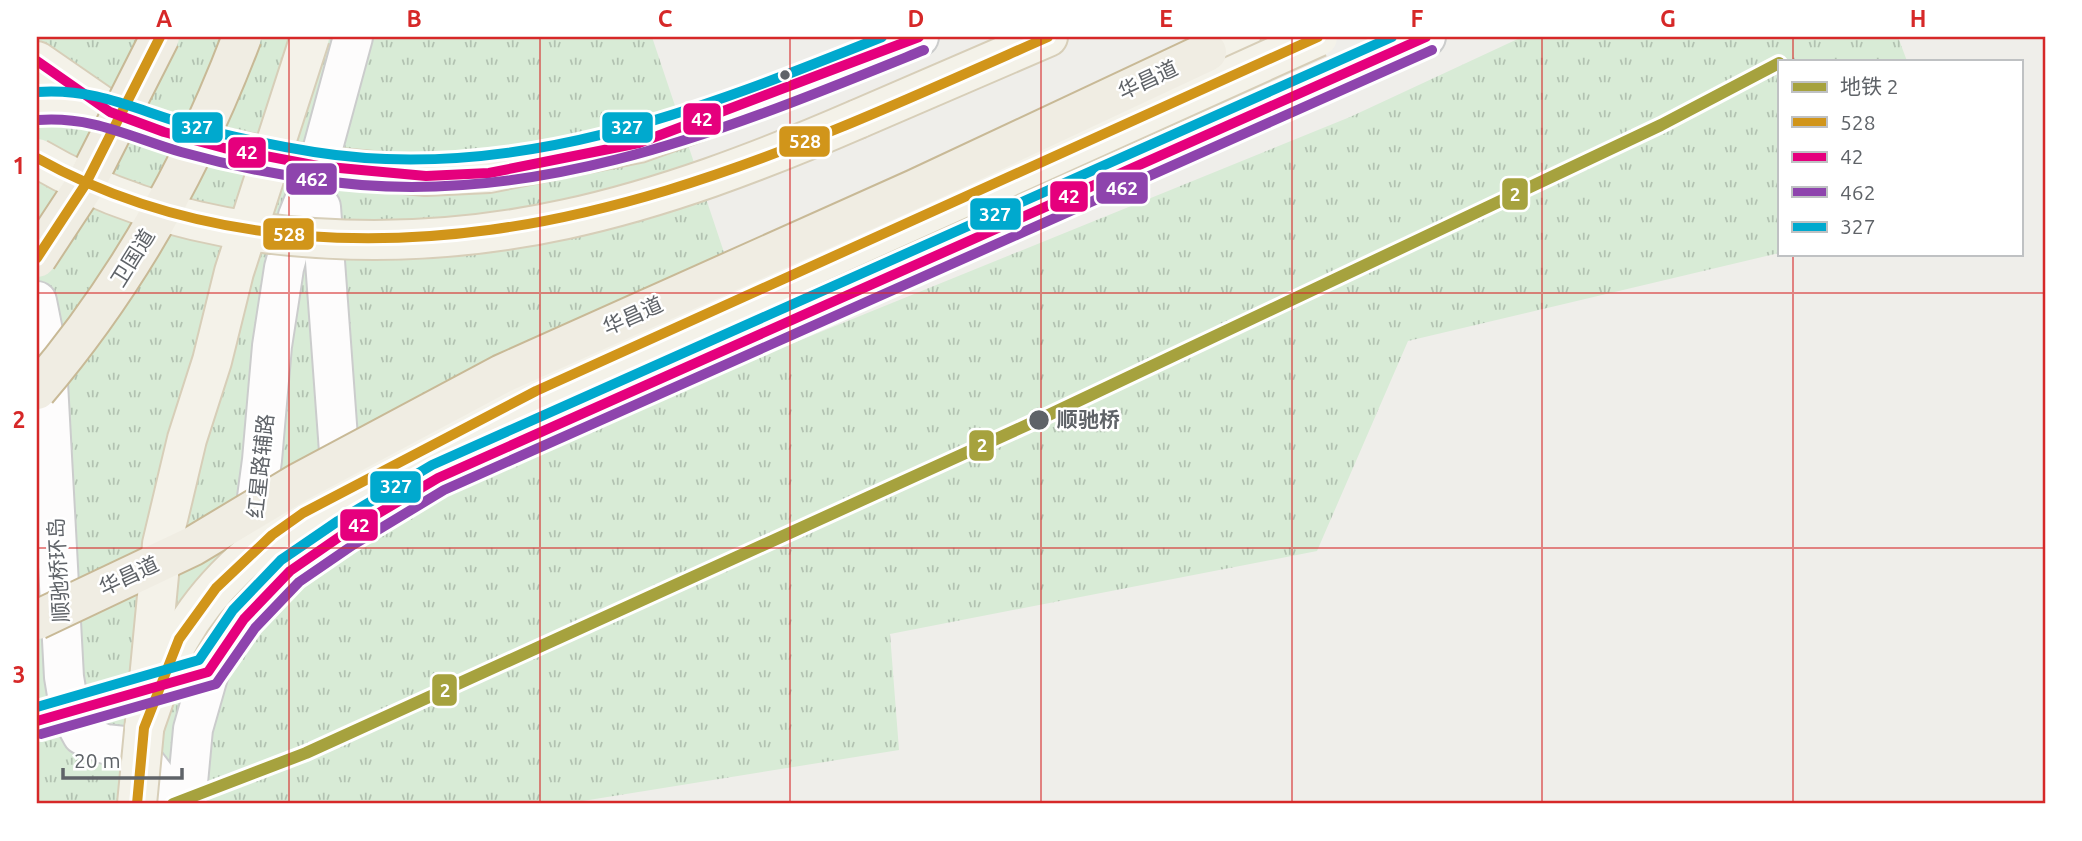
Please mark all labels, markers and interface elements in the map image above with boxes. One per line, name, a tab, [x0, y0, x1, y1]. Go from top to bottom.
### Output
text: A	[156, 6, 172, 31]
text: B	[406, 6, 422, 31]
text: C	[658, 6, 673, 31]
text: D	[908, 6, 924, 31]
text: E	[1159, 6, 1173, 31]
text: F	[1411, 6, 1424, 31]
text: G	[1660, 6, 1676, 31]
text: H	[1910, 6, 1926, 31]
street label: 华昌道	[1114, 55, 1181, 103]
legend	[1778, 60, 2022, 256]
unlabelled marker	[778, 68, 792, 82]
text: 地铁 2	[1840, 74, 1899, 98]
line badge: 42	[682, 102, 722, 136]
text: 42	[691, 108, 713, 130]
text: 528	[1840, 110, 1876, 134]
line badge: 327	[171, 111, 224, 144]
line badge: 327	[601, 111, 654, 144]
text: 327	[181, 116, 213, 138]
text: 327	[611, 116, 643, 138]
line badge: 528	[778, 125, 831, 158]
text: 528	[789, 130, 821, 152]
line badge: 42	[227, 136, 267, 169]
text: 42	[236, 141, 258, 163]
text: 42	[1840, 144, 1864, 168]
text: 1	[13, 153, 25, 178]
line badge: 462	[285, 162, 338, 196]
text: 462	[296, 168, 328, 190]
line badge: 462	[1095, 171, 1149, 205]
text: 462	[1106, 177, 1138, 199]
line badge: 2	[1501, 177, 1529, 211]
line badge: 42	[1049, 180, 1089, 213]
text: 462	[1840, 180, 1876, 204]
text: 2	[1510, 183, 1520, 205]
text: 42	[1058, 185, 1080, 207]
line badge: 327	[969, 197, 1022, 231]
text: 327	[979, 203, 1011, 225]
text: 327	[1840, 214, 1876, 238]
line badge: 528	[262, 217, 315, 251]
text: 528	[273, 223, 305, 245]
street label: 卫国道	[105, 224, 159, 291]
street label: 华昌道	[599, 291, 666, 339]
text: 2	[13, 407, 25, 432]
place label: 顺驰桥	[1057, 407, 1120, 431]
marker: 顺驰桥	[1027, 408, 1051, 432]
street label: 红星路辅路	[243, 412, 277, 519]
line badge: 2	[968, 429, 995, 462]
text: 2	[977, 434, 987, 456]
line badge: 327	[369, 470, 422, 504]
text: 327	[380, 475, 412, 497]
line badge: 42	[339, 508, 379, 542]
text: 42	[348, 514, 370, 536]
street label: 顺驰桥环岛	[43, 517, 73, 623]
street label: 华昌道	[95, 551, 162, 599]
text: 3	[13, 662, 25, 687]
line badge: 2	[431, 673, 458, 707]
text: 2	[440, 679, 450, 701]
scale bar	[63, 736, 182, 780]
text: 20 m	[74, 748, 121, 772]

